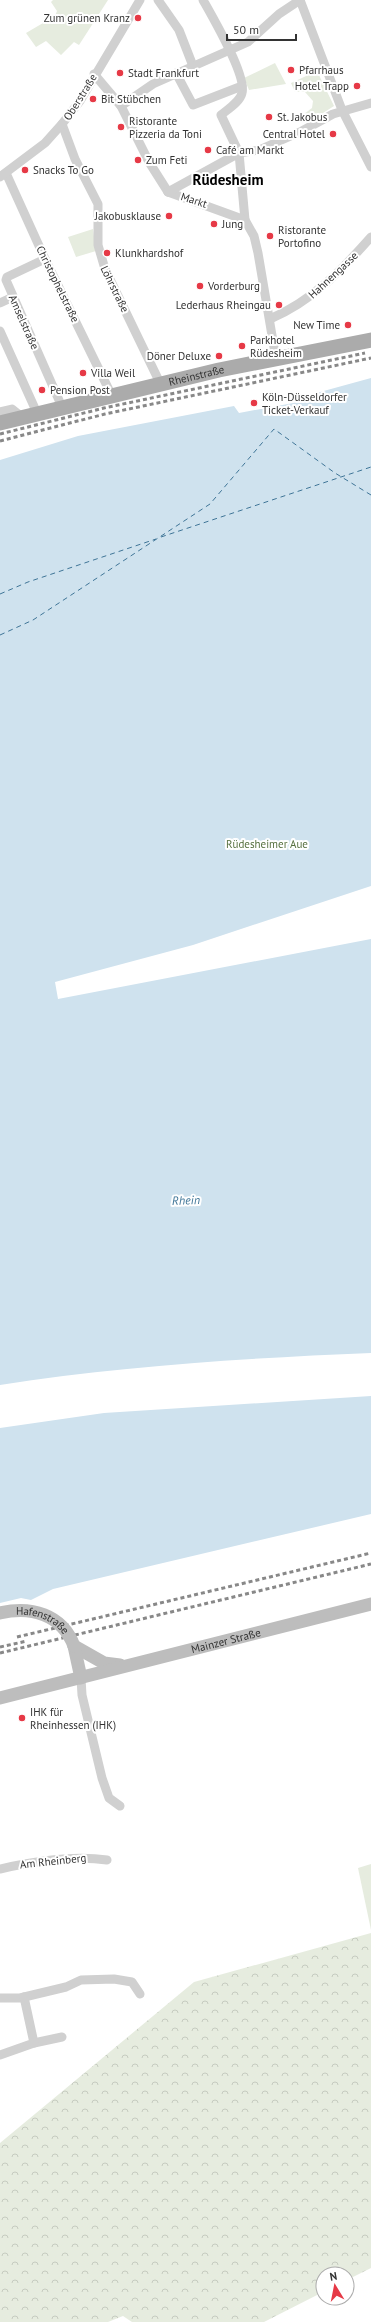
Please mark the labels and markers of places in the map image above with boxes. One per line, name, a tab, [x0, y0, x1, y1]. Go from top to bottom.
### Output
place label: Zum grünen Kranz	[44, 11, 130, 25]
marker: Zum grünen Kranz	[133, 13, 143, 23]
place label: Pfarrhaus	[299, 63, 344, 77]
marker: Pfarrhaus	[286, 65, 296, 75]
place label: Stadt Frankfurt	[128, 66, 199, 80]
marker: Stadt Frankfurt	[115, 68, 125, 78]
place label: Hotel Trapp	[295, 79, 349, 93]
marker: Hotel Trapp	[352, 81, 362, 91]
place label: Bit Stübchen	[101, 92, 161, 106]
marker: Bit Stübchen	[88, 94, 98, 104]
place label: St. Jakobus	[277, 110, 328, 124]
marker: St. Jakobus	[264, 112, 274, 122]
place label: Ristorante Pizzeria da Toni	[129, 114, 202, 141]
marker: Ristorante Pizzeria da Toni	[116, 122, 126, 132]
place label: Central Hotel	[263, 127, 326, 141]
marker: Central Hotel	[328, 129, 338, 139]
place label: Café am Markt	[216, 143, 284, 157]
marker: Café am Markt	[203, 145, 213, 155]
place label: Zum Feti	[146, 153, 188, 167]
marker: Zum Feti	[133, 155, 143, 165]
place label: Snacks To Go	[33, 163, 94, 177]
marker: Snacks To Go	[20, 165, 30, 175]
place label: Jakobusklause	[94, 209, 161, 223]
marker: Jakobusklause	[164, 211, 174, 221]
place label: Jung	[221, 217, 243, 231]
marker: Jung	[209, 219, 219, 229]
place label: Ristorante Portofino	[278, 223, 326, 250]
marker: Ristorante Portofino	[265, 231, 275, 241]
place label: Klunkhardshof	[115, 246, 184, 260]
marker: Klunkhardshof	[102, 248, 112, 258]
place label: Vorderburg	[207, 279, 260, 293]
marker: Vorderburg	[195, 281, 205, 291]
place label: Lederhaus Rheingau	[176, 298, 271, 312]
marker: Lederhaus Rheingau	[274, 300, 284, 310]
place label: New Time	[293, 318, 340, 332]
marker: New Time	[343, 320, 353, 330]
place label: Parkhotel Rüdesheim	[250, 333, 302, 360]
marker: Parkhotel Rüdesheim	[237, 341, 247, 351]
place label: Döner Deluxe	[147, 349, 211, 363]
marker: Döner Deluxe	[214, 351, 224, 361]
place label: Villa Weil	[90, 366, 136, 380]
marker: Villa Weil	[78, 368, 88, 378]
place label: Pension Post	[50, 383, 110, 397]
marker: Pension Post	[37, 385, 47, 395]
place label: Köln-Düsseldorfer Ticket-Verkauf	[262, 390, 347, 417]
marker: Köln-Düsseldorfer Ticket-Verkauf	[249, 398, 259, 408]
place label: IHK für Rheinhessen (IHK)	[30, 1705, 116, 1732]
marker: IHK für Rheinhessen (IHK)	[17, 1713, 27, 1723]

